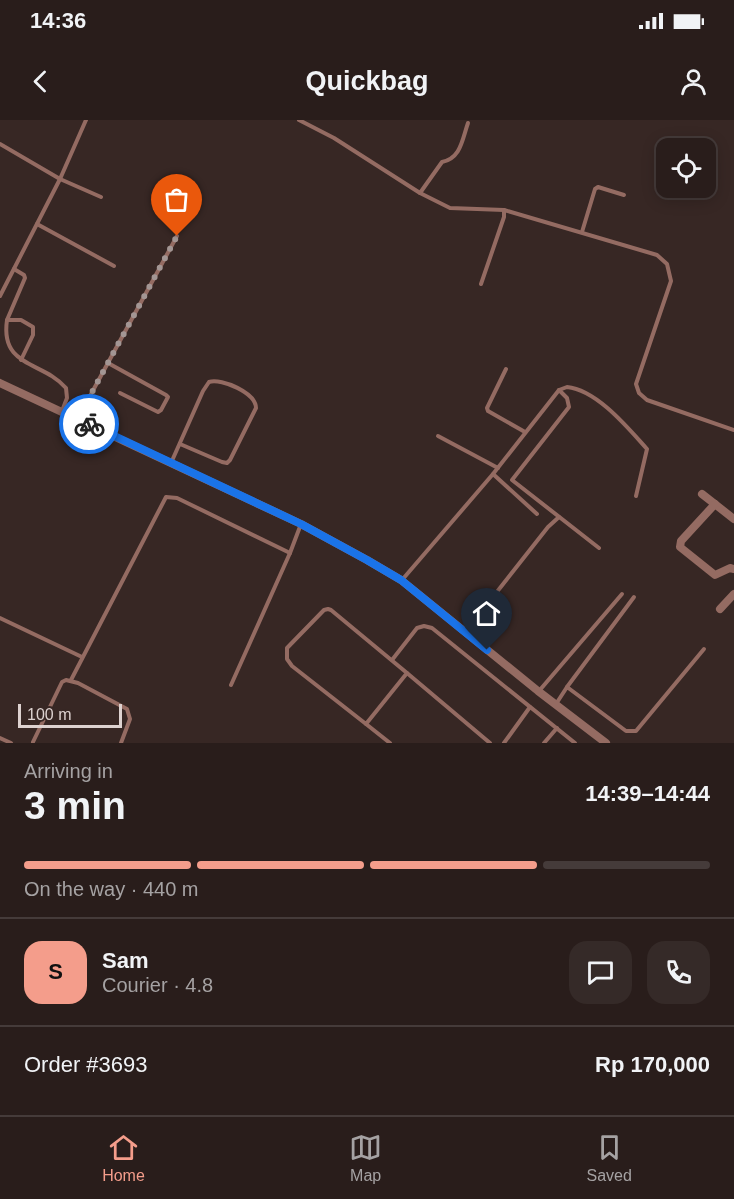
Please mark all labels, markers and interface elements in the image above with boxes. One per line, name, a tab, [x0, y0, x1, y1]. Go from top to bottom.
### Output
text: 14:36	[30, 8, 86, 33]
icon: back	[24, 65, 57, 98]
icon: person	[677, 65, 710, 98]
text: Quickbag	[305, 66, 429, 96]
map controls	[656, 138, 716, 198]
button: locate	[656, 138, 716, 198]
pin	[151, 174, 202, 236]
icon: bag	[160, 183, 193, 216]
courier	[59, 394, 119, 454]
icon: bike	[73, 408, 106, 441]
pin	[461, 588, 512, 650]
icon: home	[470, 597, 503, 630]
scale bar	[18, 701, 122, 728]
text: 100 m	[27, 706, 71, 723]
text: Arriving in	[24, 760, 113, 782]
text: 14:39–14:44	[585, 781, 710, 806]
text: 3 min	[24, 784, 126, 827]
text: On the way · 440 m	[24, 878, 199, 900]
button: chat	[569, 941, 632, 1004]
button: phone	[647, 941, 710, 1004]
text: Sam	[102, 948, 148, 973]
text: S	[48, 959, 63, 984]
text: Courier · 4.8	[102, 974, 213, 996]
text: Order #3693	[24, 1052, 148, 1077]
text: Rp 170,000	[595, 1052, 710, 1077]
tab: Home	[102, 1131, 145, 1185]
tab: Map	[349, 1131, 382, 1185]
tab: Saved	[586, 1131, 632, 1185]

